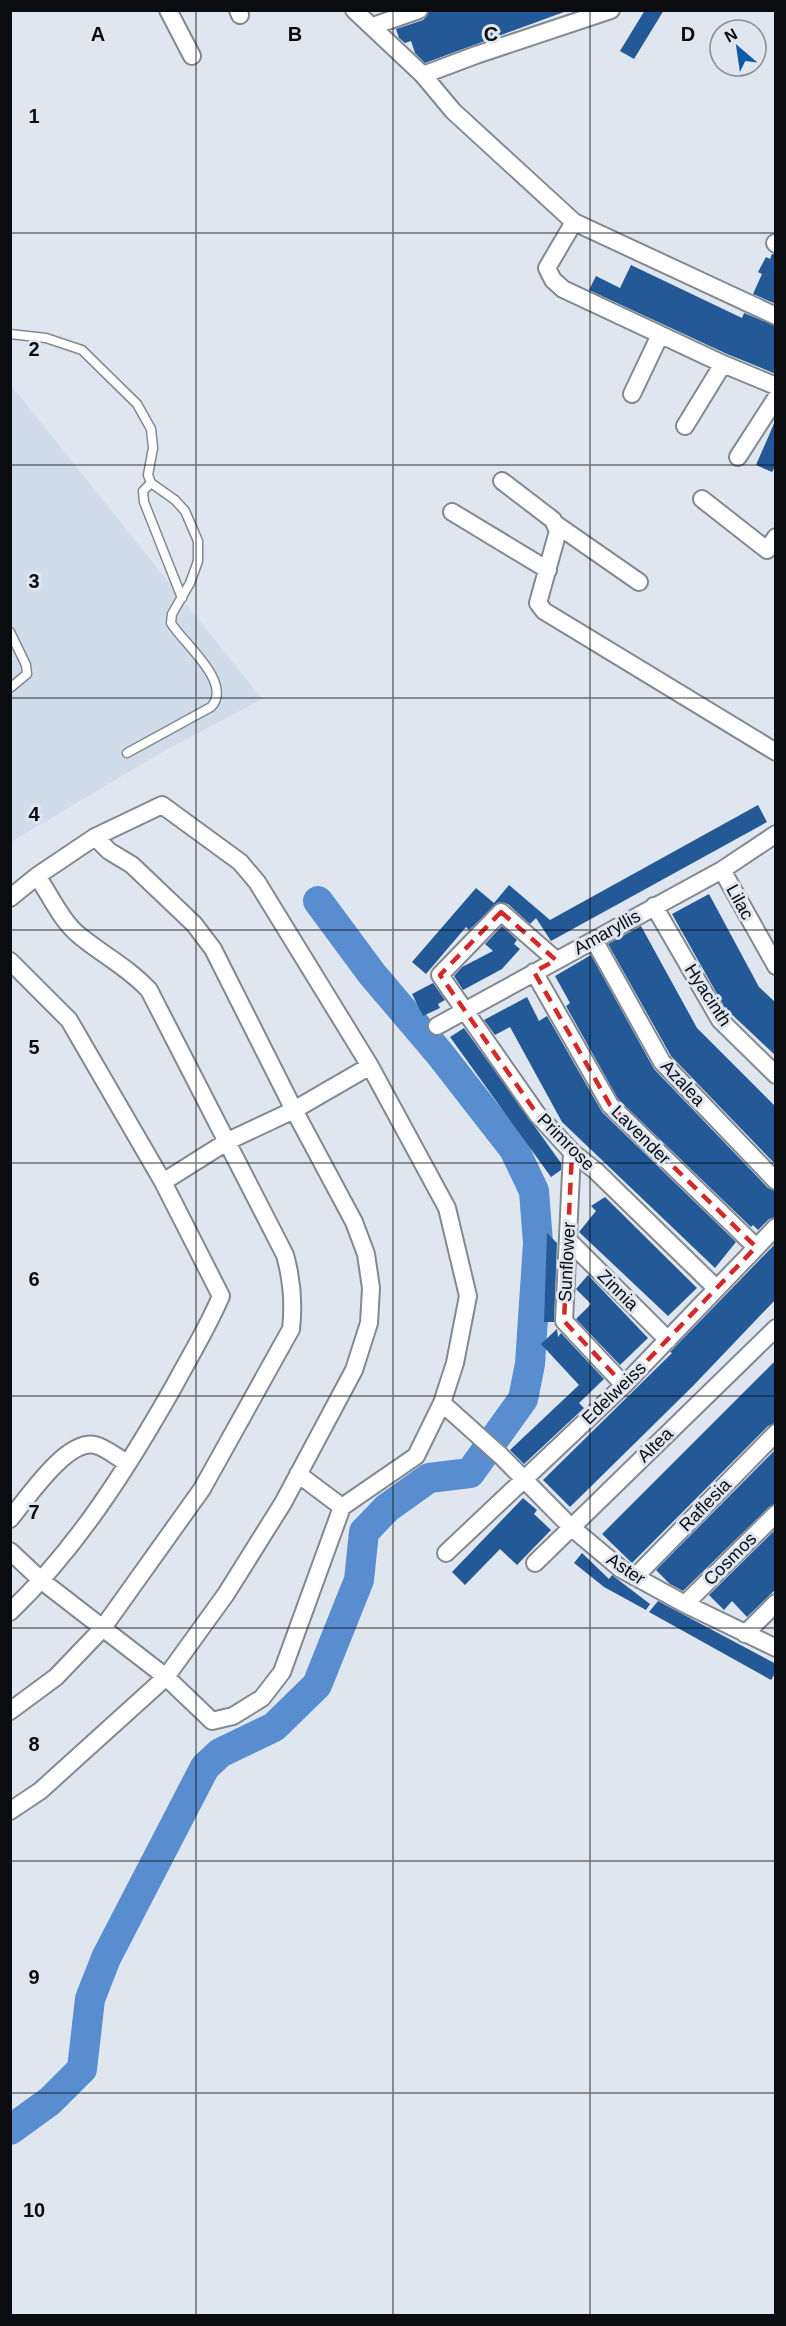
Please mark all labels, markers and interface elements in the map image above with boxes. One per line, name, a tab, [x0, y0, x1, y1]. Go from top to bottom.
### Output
north arrow	[708, 18, 768, 78]
text: A	[91, 23, 105, 45]
text: B	[288, 23, 302, 45]
text: C	[484, 23, 498, 45]
text: D	[681, 23, 695, 45]
text: N	[722, 25, 740, 46]
text: 1	[28, 105, 40, 127]
text: 2	[28, 338, 40, 360]
text: 3	[28, 570, 40, 592]
text: 4	[28, 803, 40, 825]
street label: Lilac	[722, 881, 758, 923]
street label: Amaryllis	[570, 906, 644, 958]
street label: Hyacinth	[681, 960, 735, 1030]
text: 5	[28, 1036, 40, 1058]
street label: Azalea	[657, 1056, 710, 1111]
street label: Lavender	[607, 1101, 675, 1169]
street label: Primrose	[533, 1109, 599, 1175]
street label: Sunflower	[555, 1222, 579, 1302]
street label: Zinnia	[594, 1266, 643, 1315]
text: 6	[28, 1268, 40, 1290]
street label: Edelweiss	[578, 1358, 650, 1428]
street label: Altea	[633, 1423, 677, 1466]
street label: Raflesia	[675, 1474, 735, 1535]
text: 7	[28, 1501, 40, 1523]
street label: Cosmos	[700, 1529, 760, 1589]
street label: Aster	[603, 1549, 649, 1589]
text: 8	[28, 1733, 40, 1755]
text: 9	[28, 1966, 40, 1988]
text: 10	[23, 2199, 45, 2221]

